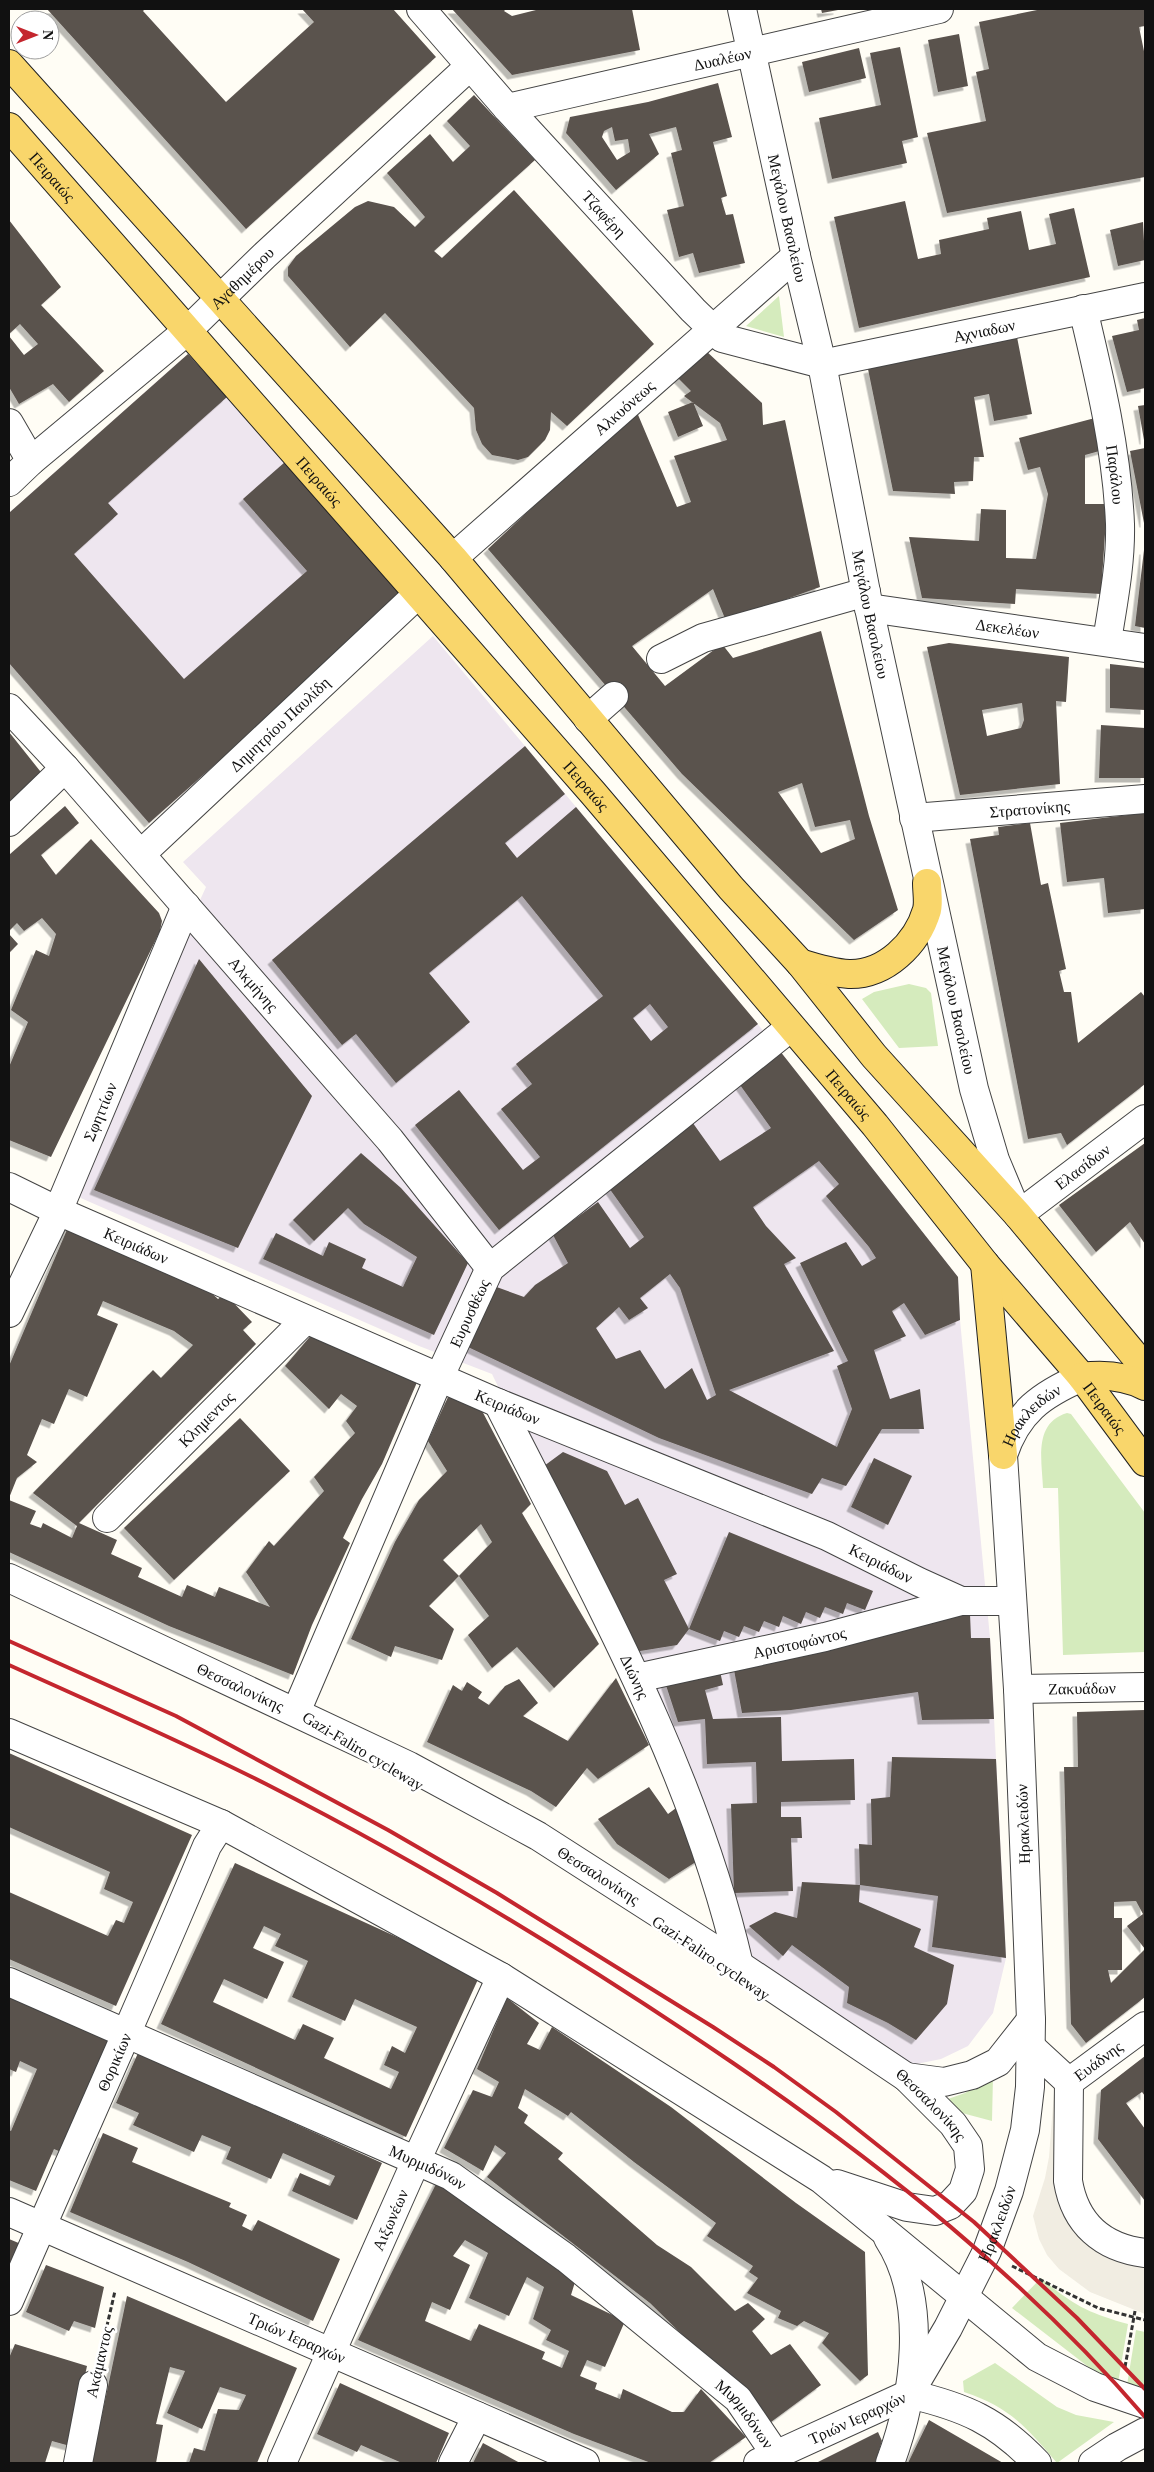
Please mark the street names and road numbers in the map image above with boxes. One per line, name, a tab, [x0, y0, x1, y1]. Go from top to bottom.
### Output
street label: Δυαλέων	[692, 44, 753, 73]
street label: Πειραιώς	[26, 148, 79, 205]
street label: Μεγάλου Βασιλείου	[765, 152, 811, 284]
street label: Τζαφέρη	[579, 187, 630, 241]
street label: Αγαθημέρου	[207, 243, 277, 312]
street label: Αχνιαδων	[952, 316, 1017, 345]
street label: Αλκυόνεως	[591, 376, 658, 438]
street label: Παράλου	[1103, 444, 1127, 505]
street label: Πειραιώς	[293, 453, 346, 510]
street label: Μεγάλου Βασιλείου	[850, 549, 893, 680]
street label: Δεκελέων	[975, 615, 1040, 641]
street label: Δημητρίου Παυλίδη	[226, 673, 333, 775]
street label: Πειραιώς	[560, 757, 613, 814]
street label: Στρατονίκης	[989, 797, 1071, 820]
street label: Μεγάλου Βασιλείου	[935, 944, 979, 1076]
street label: Αλκμήνης	[226, 954, 282, 1015]
street label: Πειραιώς	[823, 1066, 875, 1123]
street label: Σφηττίων	[80, 1080, 120, 1143]
street label: Ελασίδων	[1052, 1140, 1113, 1193]
street label: Κειριάδων	[101, 1224, 171, 1267]
street label: Ευρυσθέως	[446, 1275, 493, 1350]
street label: Πειραιώς	[1080, 1379, 1130, 1438]
street label: Ηρακλειδών	[999, 1381, 1063, 1449]
street label: Κειριάδων	[473, 1386, 543, 1428]
street label: Κλημεντος	[175, 1387, 238, 1450]
street label: Κειριάδων	[847, 1540, 916, 1586]
street label: Αριστοφώντος	[751, 1623, 848, 1661]
street label: Διώνης	[618, 1652, 653, 1702]
street label: Θεσσαλονίκης	[195, 1659, 287, 1715]
street label: Ζακυάδων	[1048, 1679, 1116, 1697]
street label: Gazi-Faliro cycleway	[299, 1708, 427, 1795]
street label: Ηρακλειδών	[1013, 1784, 1034, 1864]
street label: Θεσσαλονίκης	[555, 1842, 644, 1908]
street label: Gazi-Faliro cycleway	[648, 1912, 773, 2005]
street label: Θορικίων	[94, 2030, 134, 2094]
street label: Ευάδνης	[1071, 2037, 1126, 2084]
street label: Θεσσαλονίκης	[893, 2065, 970, 2144]
street label: Μυρμιδόνων	[387, 2141, 470, 2193]
street label: Ηρακλειδών	[974, 2184, 1019, 2265]
street label: Αιξωνέων	[369, 2187, 411, 2253]
street label: Τριών Ιεραρχών	[245, 2309, 348, 2366]
street label: Ακάμαντος	[83, 2324, 117, 2400]
street label: Μυρμιδόνων	[712, 2376, 777, 2451]
street label: Τριών Ιεραρχών	[806, 2388, 908, 2447]

